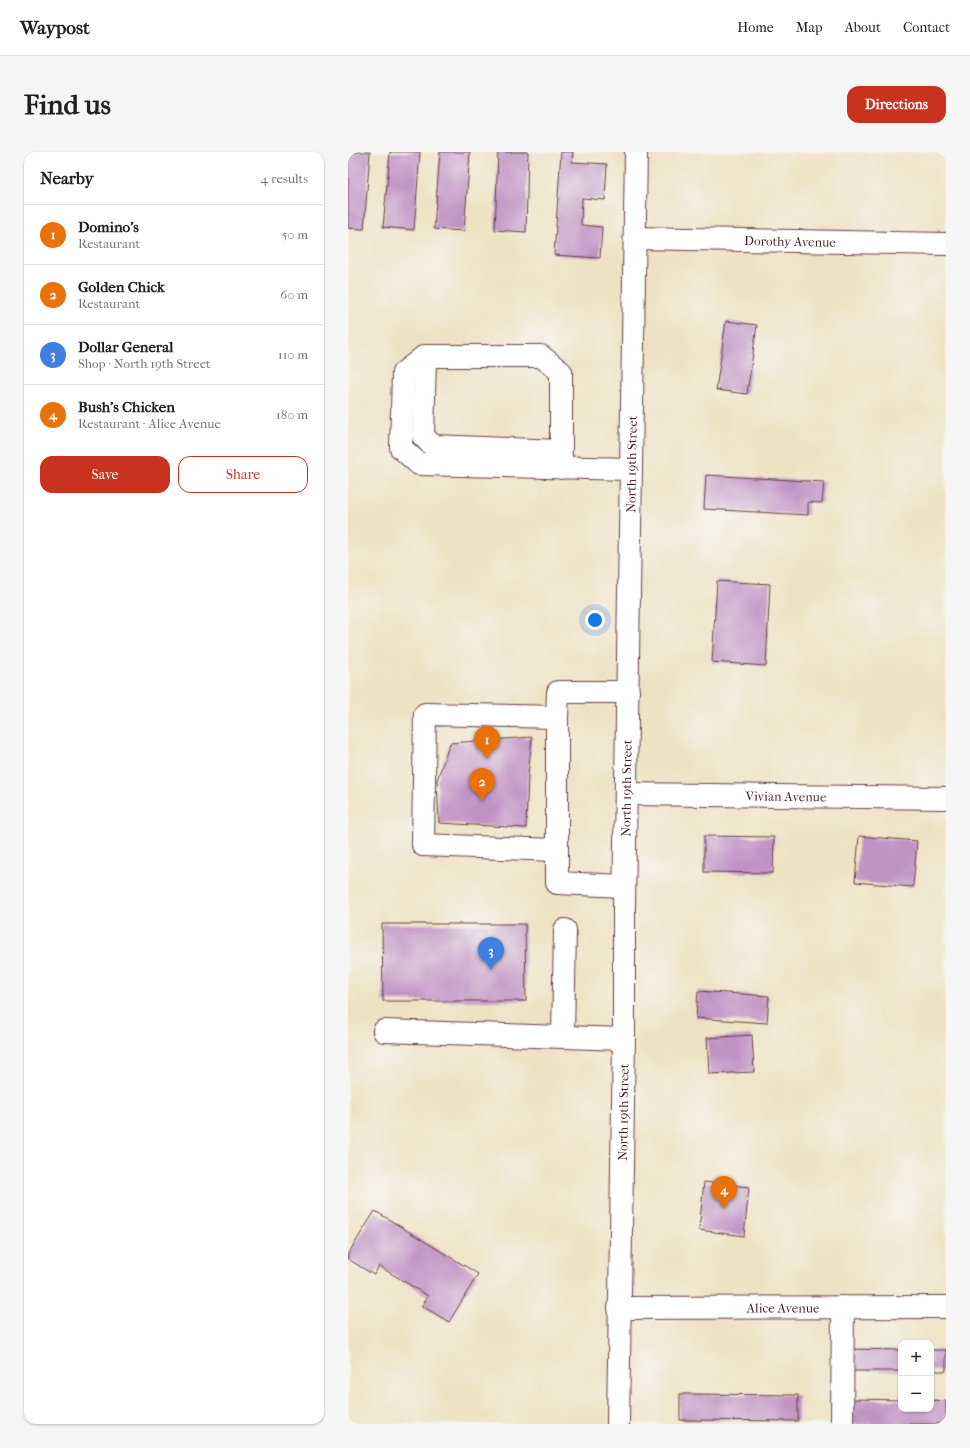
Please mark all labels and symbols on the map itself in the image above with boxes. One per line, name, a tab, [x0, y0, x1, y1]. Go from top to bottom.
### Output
street label: Dorothy Avenue	[744, 233, 837, 249]
street label: North 19th Street	[623, 415, 639, 513]
your location	[585, 610, 605, 630]
pin: 1	[474, 726, 500, 759]
street label: North 19th Street	[618, 739, 634, 837]
pin: 2	[469, 768, 495, 801]
street label: Vivian Avenue	[744, 788, 827, 804]
pin: 3	[478, 937, 504, 970]
street label: North 19th Street	[615, 1063, 631, 1161]
pin: 4	[711, 1176, 737, 1209]
street label: Alice Avenue	[746, 1300, 820, 1315]

